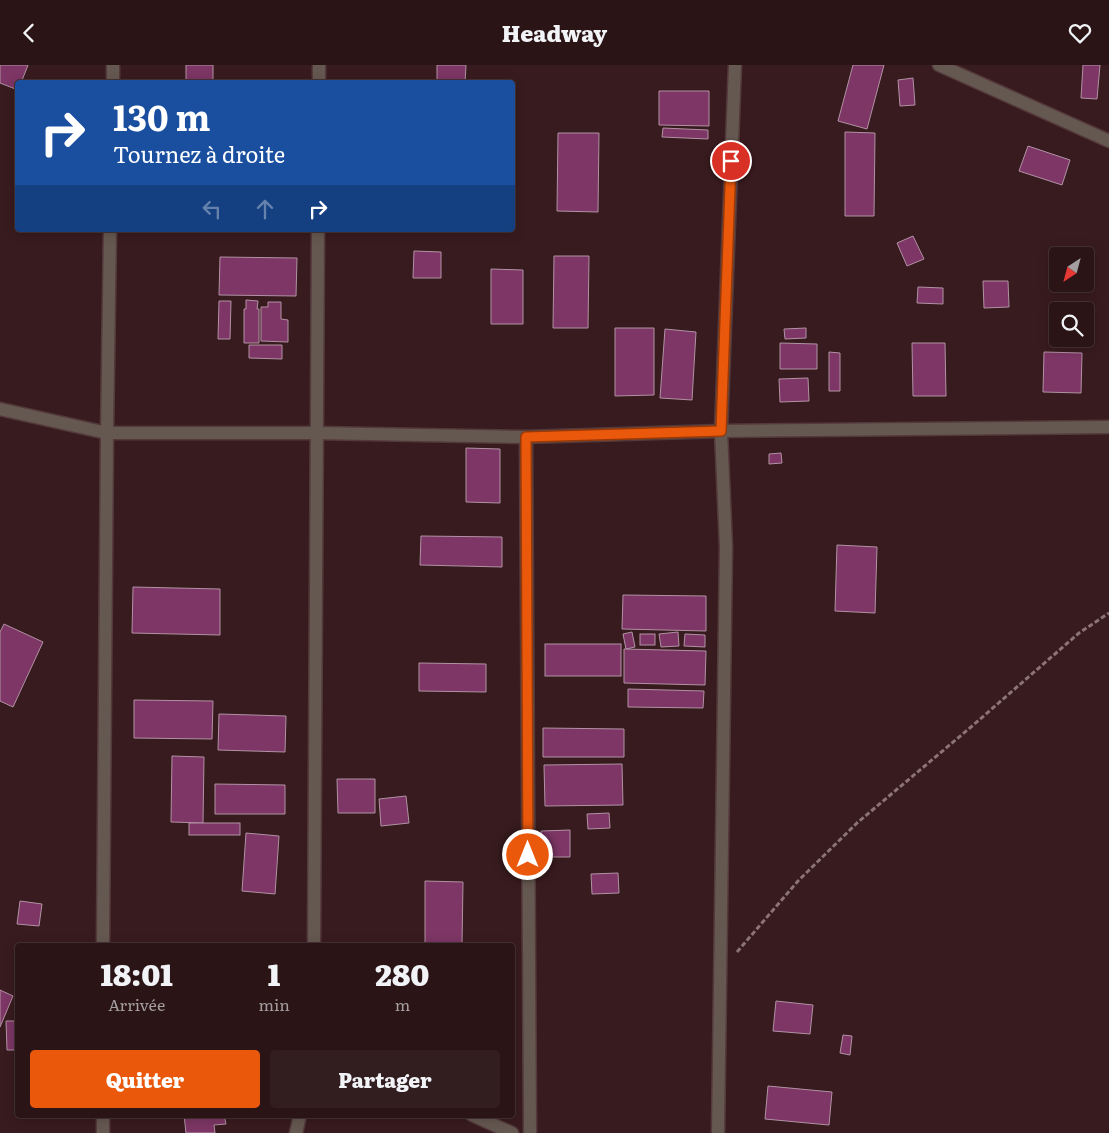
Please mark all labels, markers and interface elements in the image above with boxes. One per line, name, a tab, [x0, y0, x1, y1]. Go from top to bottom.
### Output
text: Headway	[502, 16, 607, 49]
icon: back	[15, 19, 43, 47]
icon: heart	[1066, 19, 1094, 47]
text: 130 m	[113, 90, 210, 142]
icon: right	[30, 100, 95, 165]
text: Tournez à droite	[113, 137, 285, 170]
pin	[710, 140, 752, 182]
icon: arrive	[717, 147, 745, 175]
icon: left	[198, 195, 226, 223]
icon: ahead	[251, 195, 279, 223]
icon: right	[304, 195, 332, 223]
north arrow	[1049, 247, 1094, 293]
map controls	[1049, 247, 1094, 347]
button: search	[1049, 302, 1094, 347]
position arrow	[501, 828, 553, 880]
text: 18:01	[101, 951, 173, 995]
text: 1	[268, 951, 280, 995]
text: 280	[375, 951, 429, 995]
text: Arrivée	[108, 992, 165, 1016]
text: min	[258, 992, 290, 1016]
text: m	[395, 992, 410, 1016]
button: Quitter	[30, 1050, 260, 1108]
button: Partager	[270, 1050, 500, 1108]

